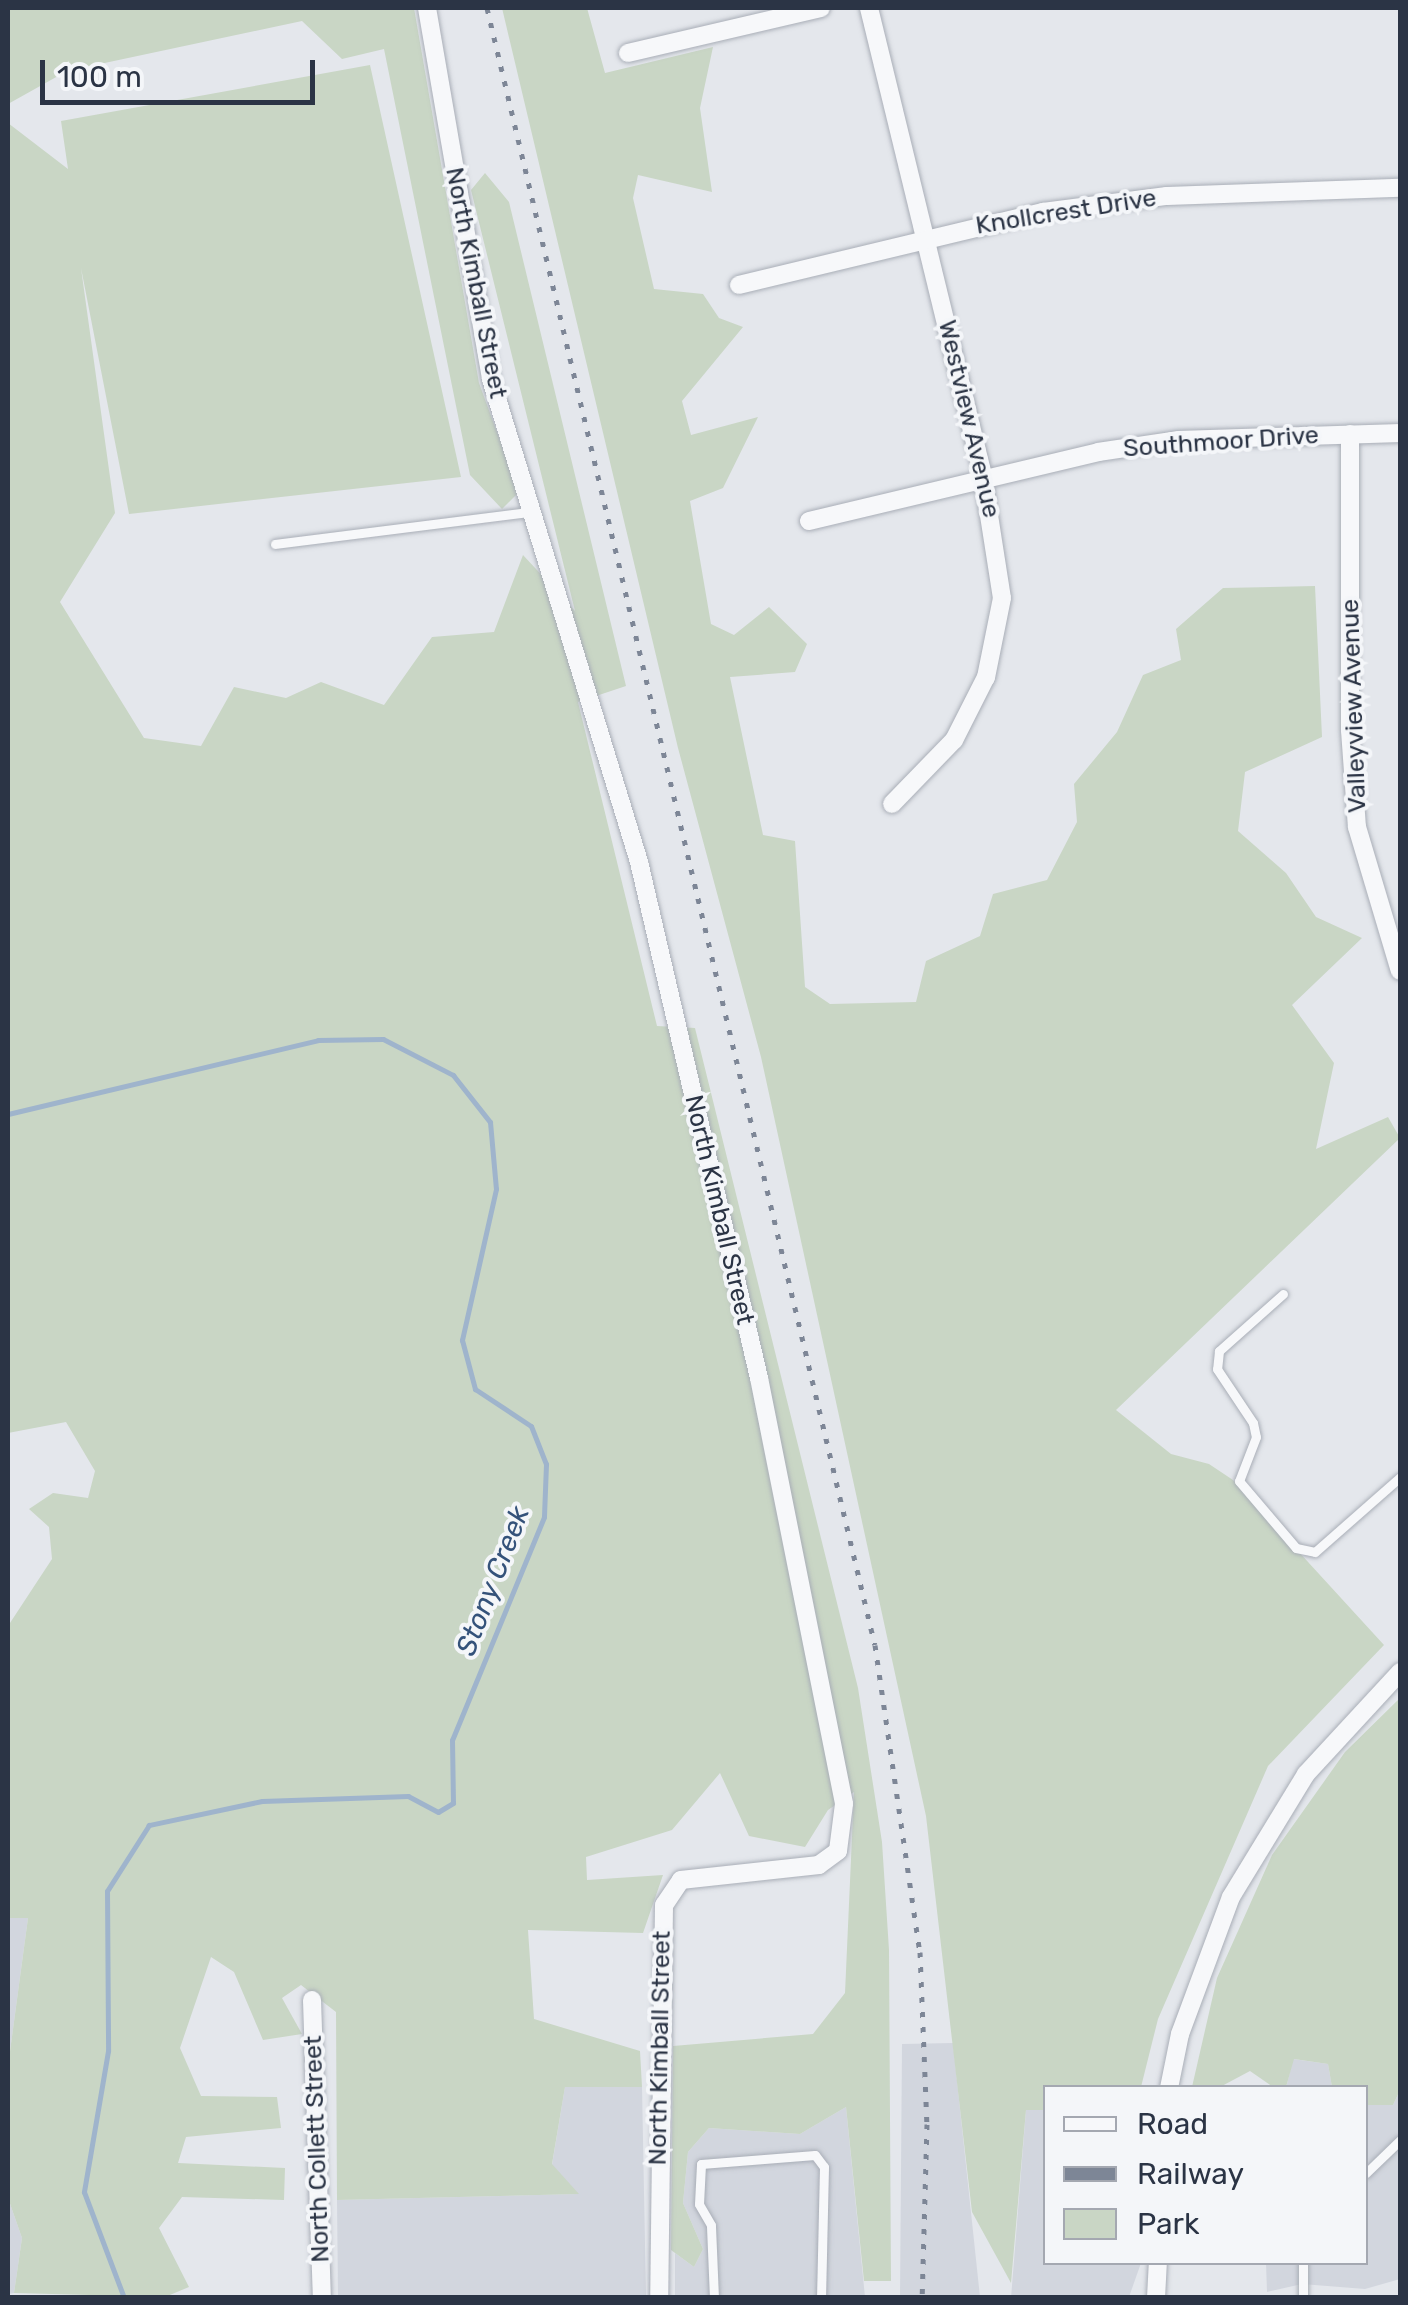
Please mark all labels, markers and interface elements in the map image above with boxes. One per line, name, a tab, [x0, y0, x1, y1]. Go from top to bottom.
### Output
scale bar	[45, 40, 320, 102]
text: 100 m	[57, 59, 142, 95]
street label: North Kimball Street	[439, 165, 513, 401]
street label: Knollcrest Drive	[974, 183, 1158, 241]
street label: Westview Avenue	[932, 317, 1006, 521]
street label: Southmoor Drive	[1122, 420, 1320, 464]
street label: Valleyview Avenue	[1335, 598, 1373, 814]
street label: North Kimball Street	[678, 1092, 760, 1328]
water label: Stony Creek	[449, 1501, 537, 1661]
street label: North Kimball Street	[643, 1930, 677, 2166]
street label: North Collett Street	[298, 2035, 336, 2263]
legend	[1043, 2085, 1368, 2265]
text: Road	[1137, 2106, 1208, 2142]
text: Railway	[1137, 2156, 1244, 2192]
text: Park	[1137, 2206, 1199, 2242]

